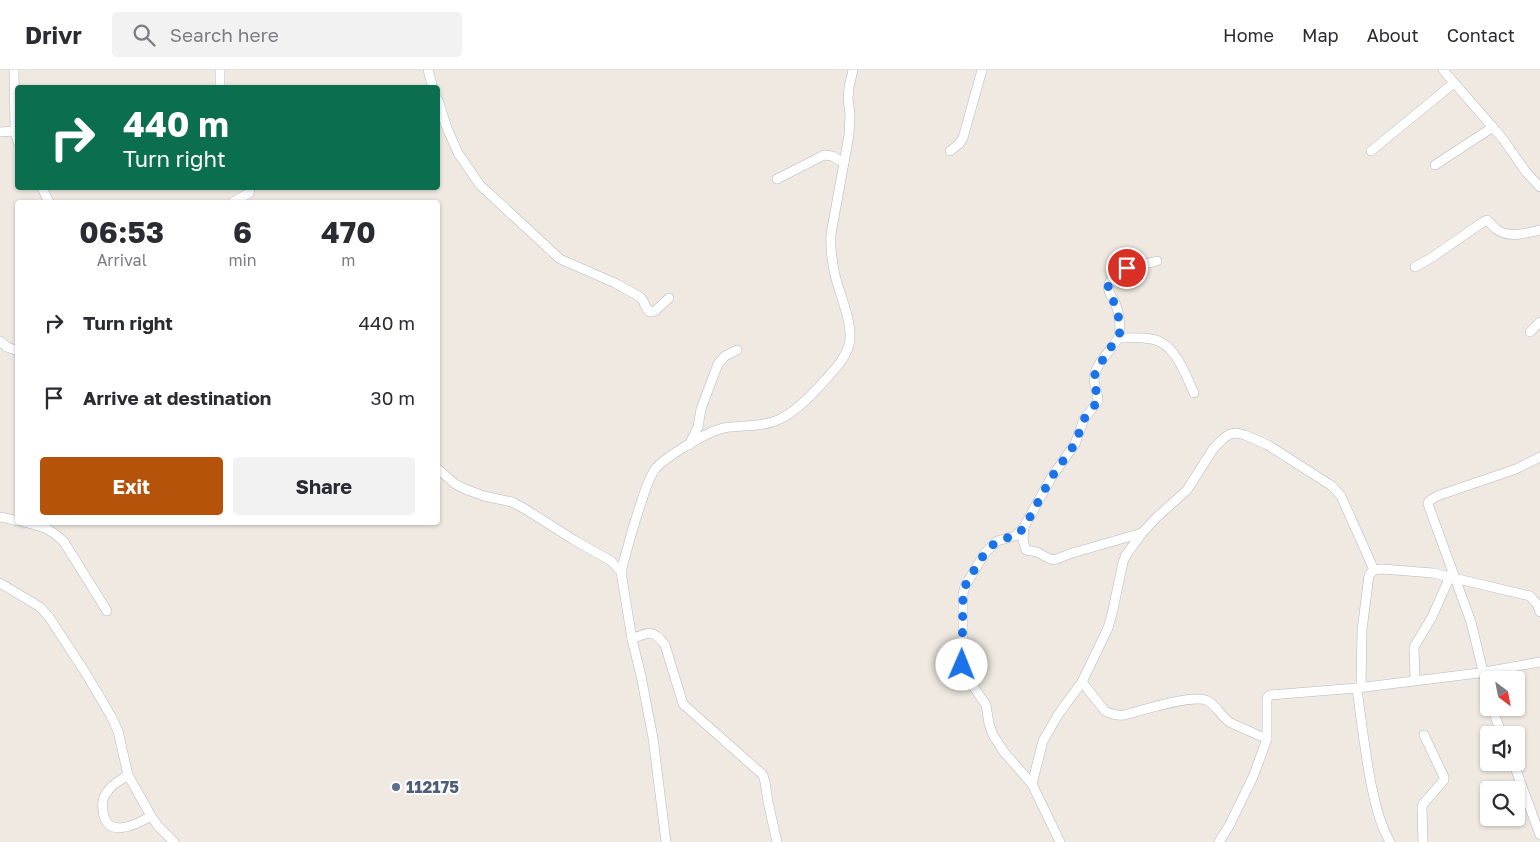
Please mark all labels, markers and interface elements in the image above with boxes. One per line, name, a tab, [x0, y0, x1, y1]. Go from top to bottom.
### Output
search box	[112, 12, 462, 57]
text: Drivr	[25, 20, 82, 49]
icon: search	[130, 21, 158, 49]
text: Search here	[170, 23, 279, 46]
text: Home	[1223, 24, 1274, 46]
text: Map	[1302, 24, 1339, 46]
text: About	[1367, 24, 1419, 46]
text: Contact	[1447, 24, 1515, 46]
text: 440 m	[123, 103, 229, 145]
icon: right	[40, 105, 105, 170]
text: Turn right	[123, 145, 226, 172]
text: 06:53	[79, 214, 164, 250]
text: 6	[233, 214, 252, 250]
text: 470	[321, 214, 376, 250]
pin	[1106, 247, 1148, 289]
text: Arrival	[97, 250, 147, 270]
text: min	[228, 250, 257, 270]
text: m	[341, 250, 355, 270]
icon: arrive	[1113, 254, 1141, 282]
icon: right	[40, 309, 68, 337]
text: Turn right	[83, 311, 173, 334]
text: 440 m	[358, 311, 415, 334]
icon: arrive	[40, 384, 68, 412]
text: Arrive at destination	[83, 386, 271, 409]
text: 30 m	[371, 386, 415, 409]
button: Exit	[40, 457, 223, 515]
button: Share	[233, 457, 415, 515]
position arrow	[935, 638, 987, 690]
north arrow	[1480, 671, 1525, 716]
map controls	[1480, 671, 1525, 826]
button: sound	[1480, 726, 1525, 771]
place label: 112175	[406, 777, 459, 797]
marker: 112175	[390, 781, 402, 793]
button: search	[1480, 781, 1525, 826]

